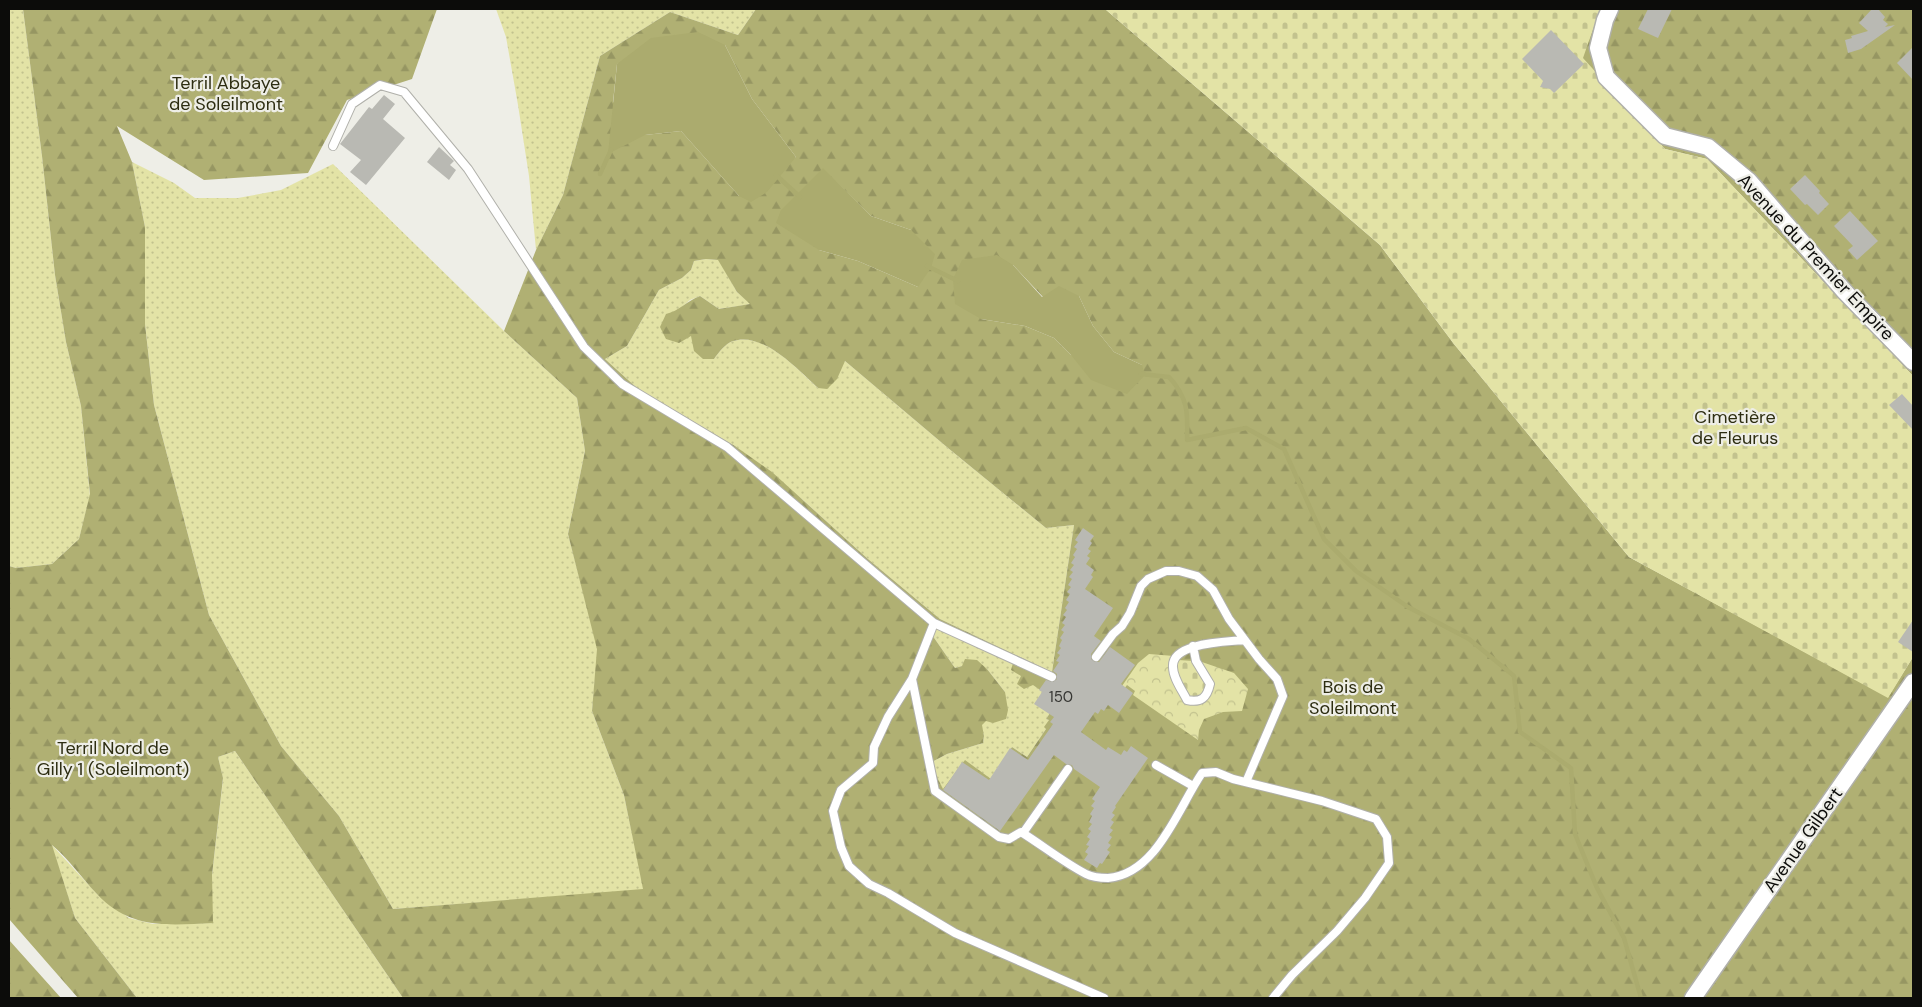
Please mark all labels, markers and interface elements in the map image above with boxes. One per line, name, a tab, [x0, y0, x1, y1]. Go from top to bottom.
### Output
park label: Terril Abbaye de Soleilmont	[169, 71, 283, 116]
street label: Avenue du Premier Empire	[1732, 168, 1900, 346]
park label: Cimetière de Fleurus	[1692, 405, 1778, 450]
park label: Bois de Soleilmont	[1309, 675, 1397, 720]
house number: 150	[1049, 687, 1073, 707]
park label: Terril Nord de Gilly 1 (Soleilmont)	[37, 736, 189, 781]
street label: Avenue Gilbert	[1758, 783, 1848, 897]

